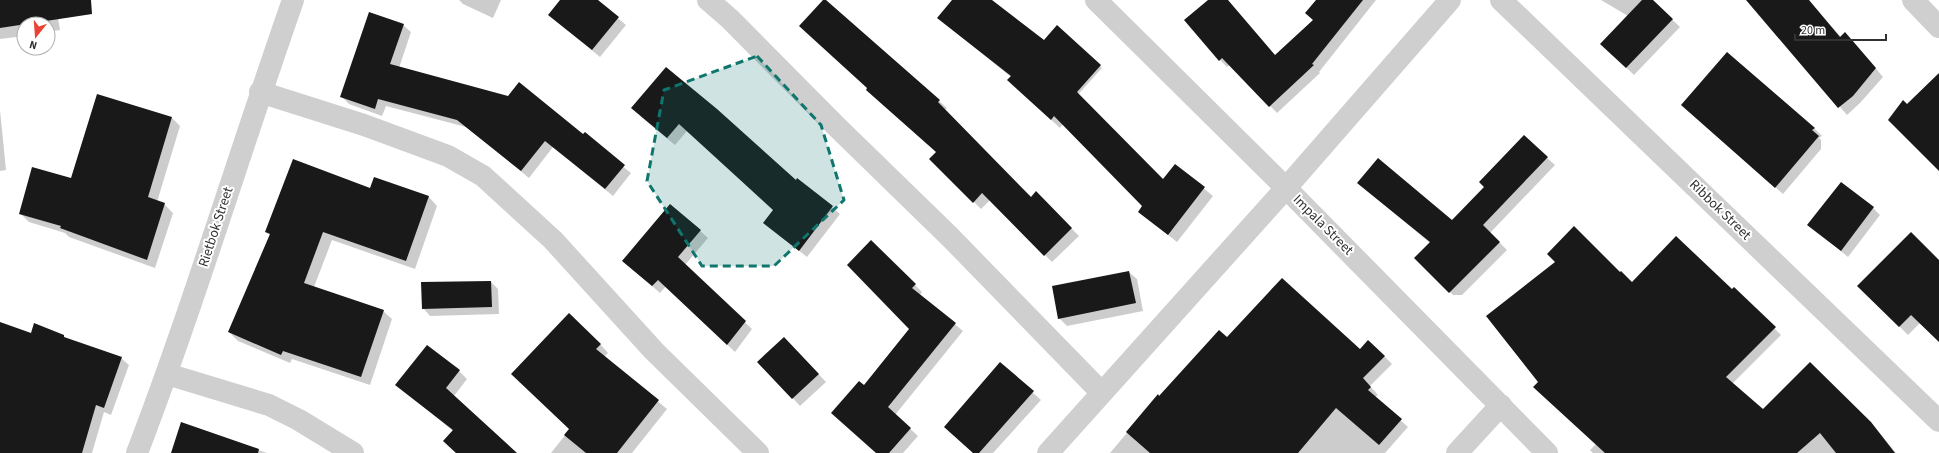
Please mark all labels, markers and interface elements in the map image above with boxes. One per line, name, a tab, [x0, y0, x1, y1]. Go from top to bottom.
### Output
north arrow	[16, 16, 56, 56]
scale bar	[1795, 16, 1886, 42]
text: 20 m	[1801, 22, 1825, 39]
text: N	[28, 37, 39, 53]
street label: Ribbok Street	[1685, 175, 1756, 245]
street label: Rietbok Street	[194, 184, 238, 270]
street label: Impala Street	[1288, 190, 1358, 260]

